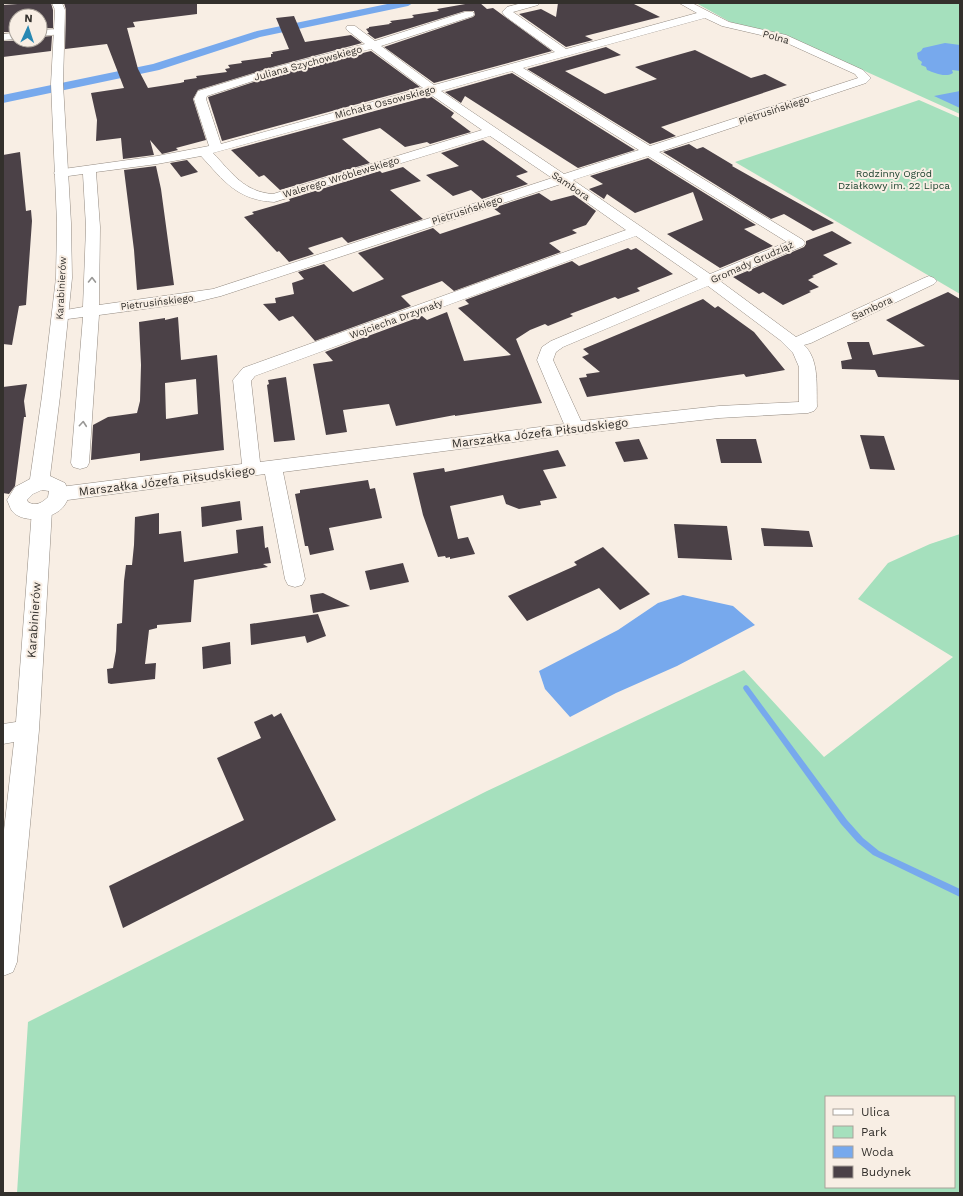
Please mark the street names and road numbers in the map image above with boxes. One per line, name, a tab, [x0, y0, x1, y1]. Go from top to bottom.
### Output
street label: Polna	[762, 28, 791, 46]
street label: Juliana Szychowskiego	[253, 43, 363, 83]
street label: Michała Ossowskiego	[333, 83, 437, 121]
street label: Pietrusińskiego	[737, 93, 811, 127]
street label: Walerego Wróblewskiego	[281, 154, 401, 200]
street label: Sambora	[550, 169, 592, 203]
street label: Pietrusińskiego	[430, 193, 504, 227]
street label: Gromady Grudziąż	[709, 239, 795, 285]
street label: Karabinierów	[54, 255, 68, 320]
street label: Pietrusińskiego	[120, 292, 194, 312]
street label: Sambora	[850, 294, 894, 322]
street label: Wojciecha Drzymały	[348, 297, 445, 341]
street label: Marszałka Józefa Piłsudskiego	[451, 415, 629, 451]
street label: Marszałka Józefa Piłsudskiego	[78, 463, 256, 499]
street label: Karabinierów	[24, 582, 44, 658]

